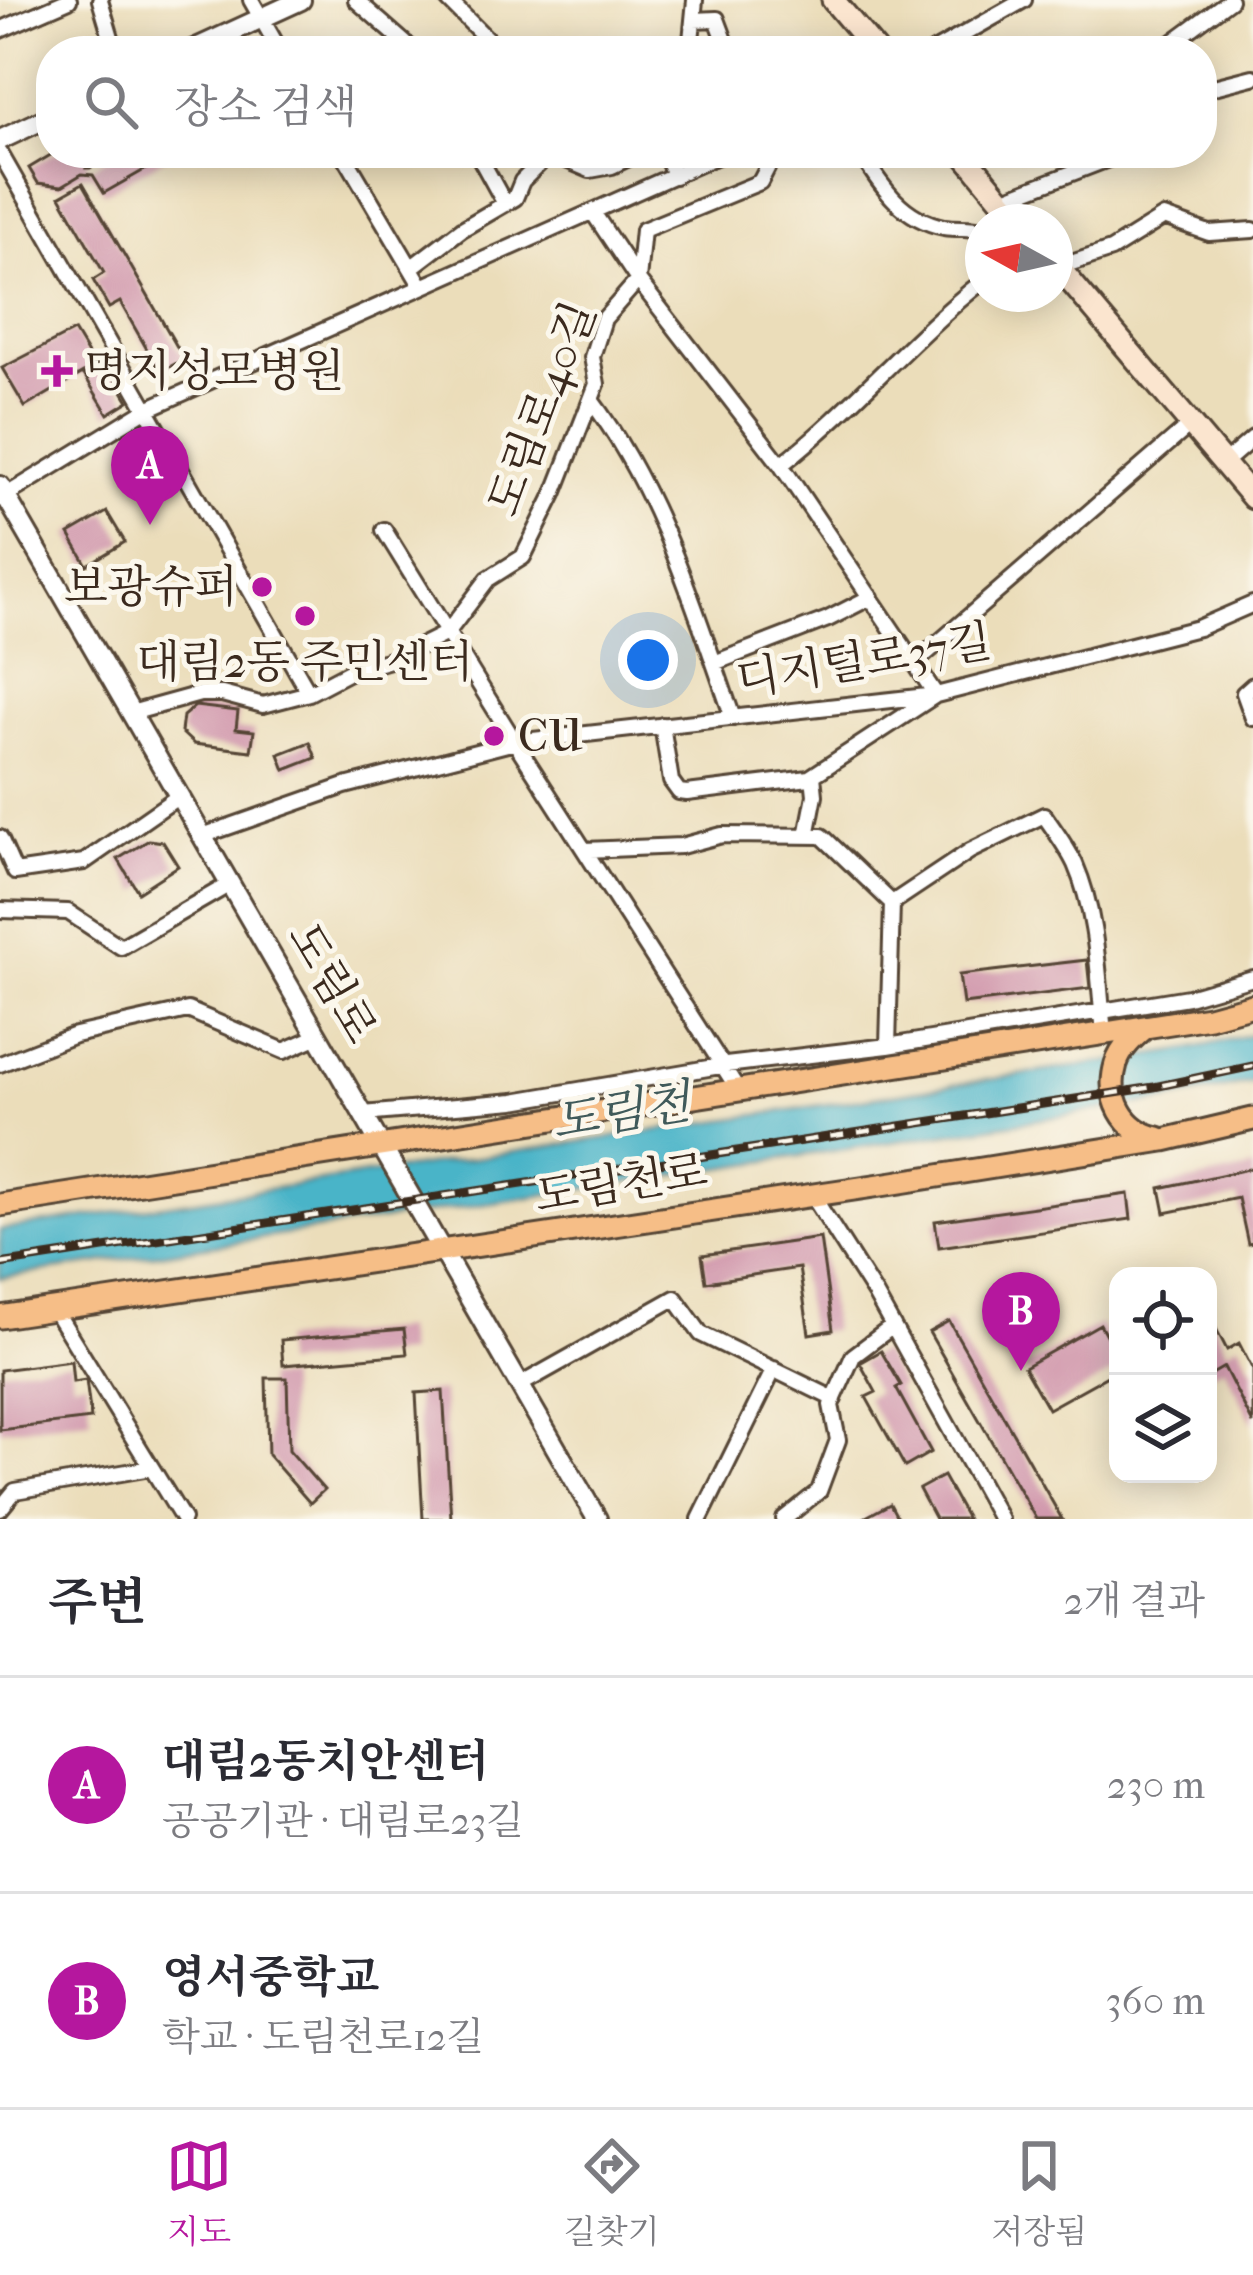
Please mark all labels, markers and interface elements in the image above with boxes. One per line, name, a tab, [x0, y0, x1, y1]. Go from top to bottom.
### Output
search box	[36, 36, 1217, 168]
icon: search	[78, 69, 144, 135]
text: 장소 검색	[174, 81, 358, 134]
north arrow	[965, 204, 1073, 312]
street label: 도림로40길	[477, 294, 607, 524]
place label: 명지성모병원	[84, 345, 345, 398]
marker: 명지성모병원	[41, 355, 73, 387]
pin: A	[111, 426, 189, 525]
place label: 보광슈퍼	[64, 561, 238, 614]
marker: 보광슈퍼	[249, 574, 275, 600]
marker: 대림2동 주민센터	[292, 603, 318, 629]
street label: 디지털로37길	[733, 615, 995, 707]
your location	[618, 630, 678, 690]
place label: 대림2동 주민센터	[136, 636, 474, 689]
place label: CU	[518, 710, 583, 763]
marker: CU	[481, 723, 507, 749]
street label: 도림로	[276, 913, 388, 1053]
water label: 도림천	[548, 1073, 698, 1151]
street label: 도림천로	[531, 1144, 711, 1224]
map controls	[1109, 1267, 1217, 1483]
button: locate	[1109, 1267, 1217, 1375]
pin: B	[982, 1272, 1060, 1371]
button: layers	[1109, 1375, 1217, 1483]
text: 주변	[48, 1572, 147, 1632]
text: 2개 결과	[1064, 1578, 1205, 1624]
text: 대림2동치안센터	[162, 1735, 489, 1788]
text: A	[74, 1762, 100, 1808]
text: 230 m	[1107, 1762, 1205, 1808]
text: 공공기관 · 대림로23길	[162, 1798, 524, 1844]
text: 영서중학교	[162, 1951, 379, 2004]
text: B	[74, 1978, 100, 2024]
text: 360 m	[1106, 1978, 1205, 2024]
text: 학교 · 도림천로12길	[162, 2014, 484, 2060]
tab: 지도	[166, 2133, 232, 2252]
tab: 길찾기	[564, 2133, 660, 2252]
tab: 저장됨	[991, 2133, 1087, 2252]

